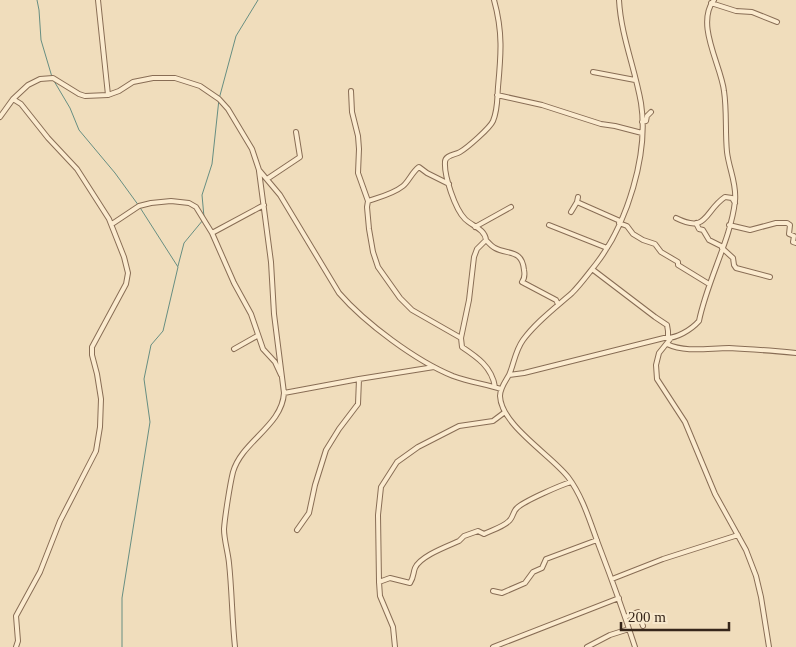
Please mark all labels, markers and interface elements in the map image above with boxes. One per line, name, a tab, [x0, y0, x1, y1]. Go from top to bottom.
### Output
scale bar	[621, 600, 728, 632]
text: 200 m	[628, 609, 666, 625]

